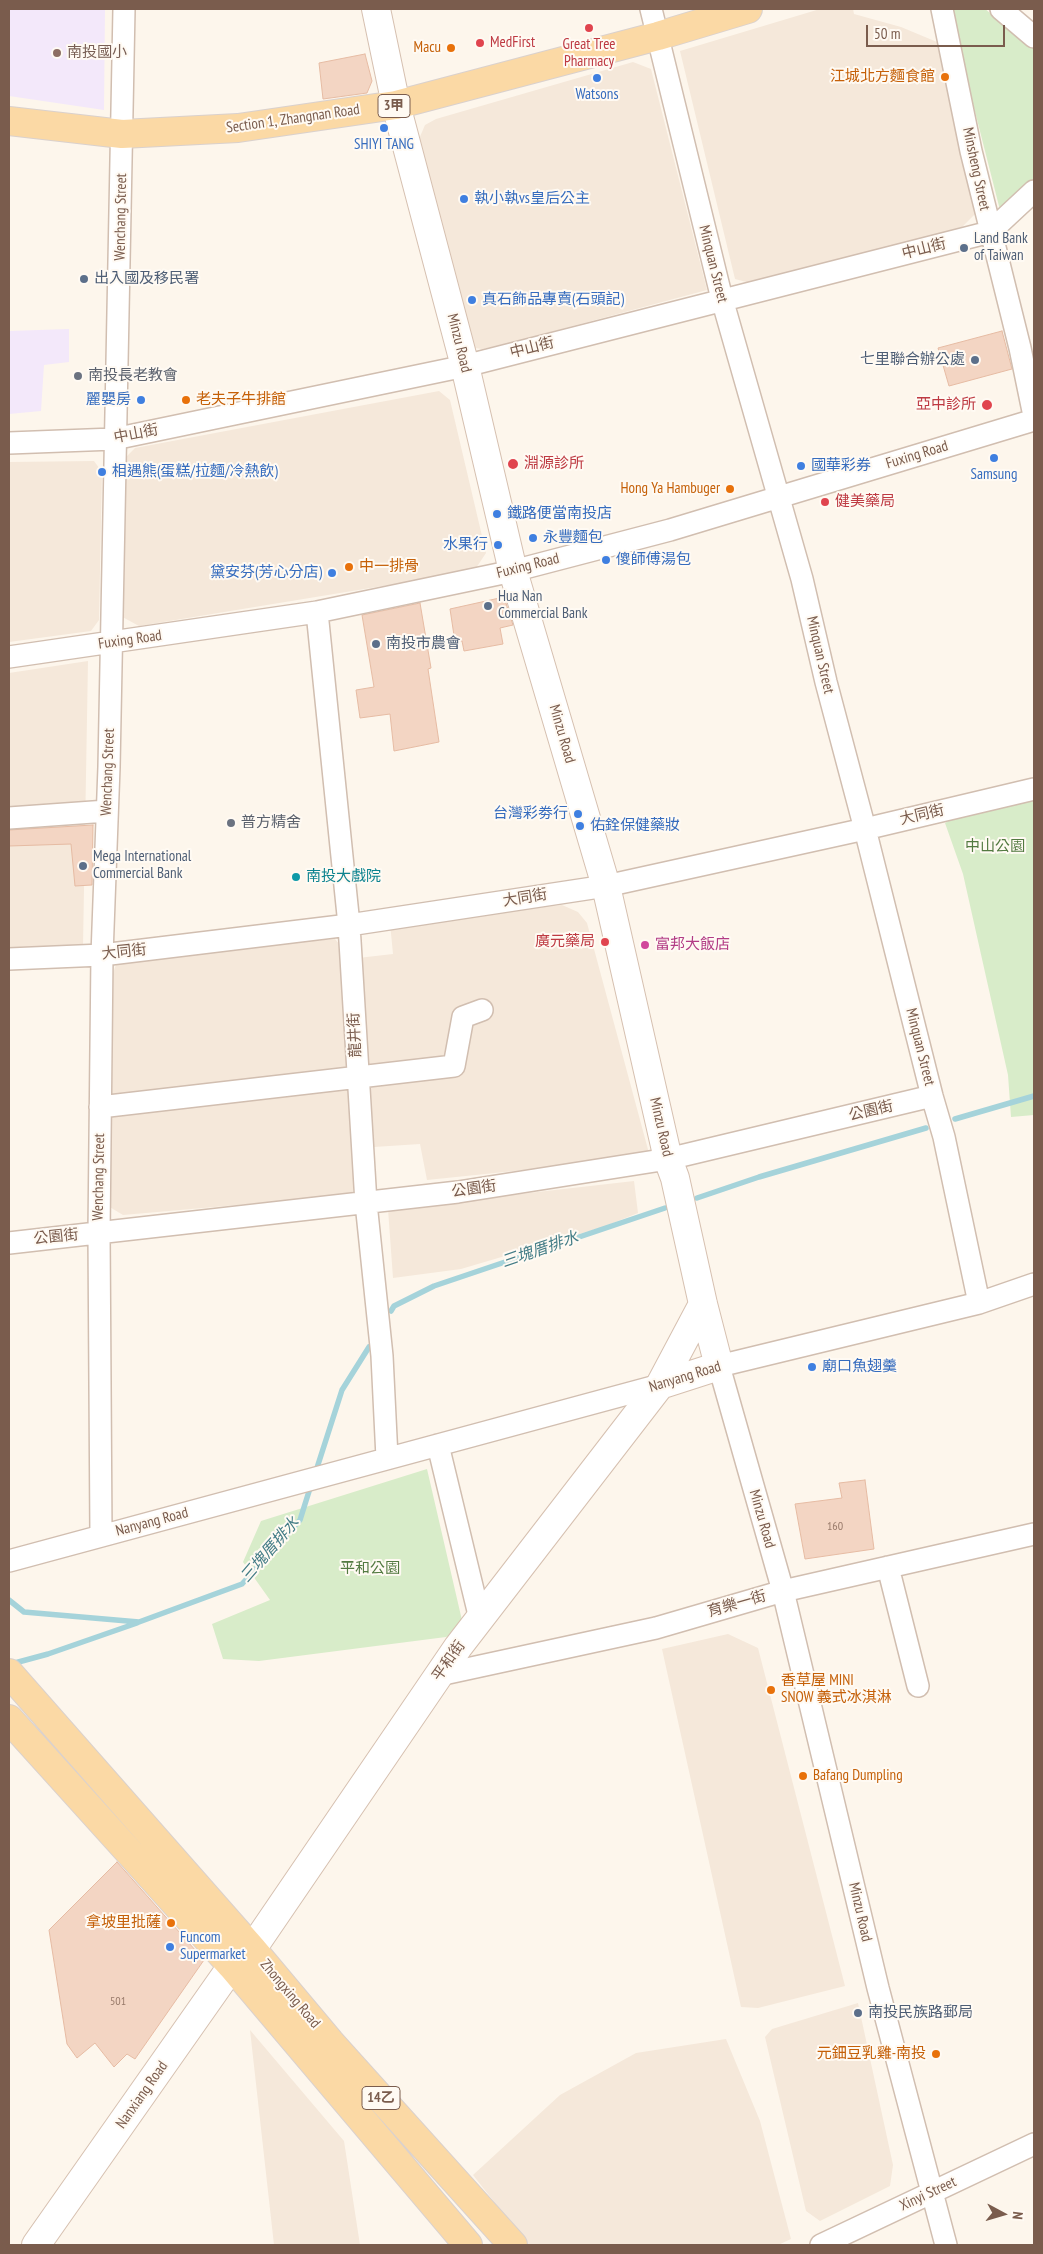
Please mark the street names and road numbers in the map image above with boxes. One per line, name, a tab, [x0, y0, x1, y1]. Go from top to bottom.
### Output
road number: 3甲	[378, 94, 410, 118]
street label: Section 1, Zhangnan Road	[225, 101, 361, 137]
street label: Minsheng Street	[958, 126, 994, 212]
street label: Wenchang Street	[111, 173, 131, 261]
street label: Minquan Street	[695, 223, 731, 305]
street label: 中山街	[900, 235, 948, 263]
street label: Minzu Road	[443, 312, 475, 374]
street label: 中山街	[508, 334, 556, 362]
street label: 中山街	[112, 421, 160, 447]
street label: Fuxing Road	[884, 437, 950, 473]
street label: Fuxing Road	[495, 550, 561, 582]
street label: Minquan Street	[802, 614, 838, 696]
street label: Fuxing Road	[97, 627, 163, 653]
street label: Minzu Road	[545, 703, 579, 765]
street label: Wenchang Street	[97, 728, 119, 816]
street label: 大同街	[898, 801, 946, 829]
street label: 大同街	[501, 886, 549, 910]
street label: 大同街	[101, 941, 147, 963]
street label: Minquan Street	[902, 1006, 938, 1088]
street label: 龍井街	[345, 1012, 365, 1058]
street label: Minzu Road	[645, 1096, 677, 1158]
street label: 公園街	[847, 1097, 895, 1125]
street label: Wenchang Street	[89, 1133, 109, 1221]
street label: 公園街	[450, 1177, 498, 1201]
street label: 公園街	[33, 1226, 79, 1248]
street label: Nanyang Road	[647, 1358, 723, 1396]
street label: Minzu Road	[745, 1488, 779, 1550]
street label: Nanyang Road	[114, 1504, 190, 1540]
street label: 育樂一街	[706, 1587, 768, 1621]
street label: 平和街	[429, 1637, 469, 1685]
street label: Minzu Road	[844, 1881, 876, 1943]
street label: Zhongxing Road	[256, 1956, 324, 2032]
street label: Nanxiang Road	[112, 2058, 172, 2132]
road number: 14乙	[362, 2086, 400, 2110]
street label: Xinyi Street	[897, 2173, 959, 2215]

